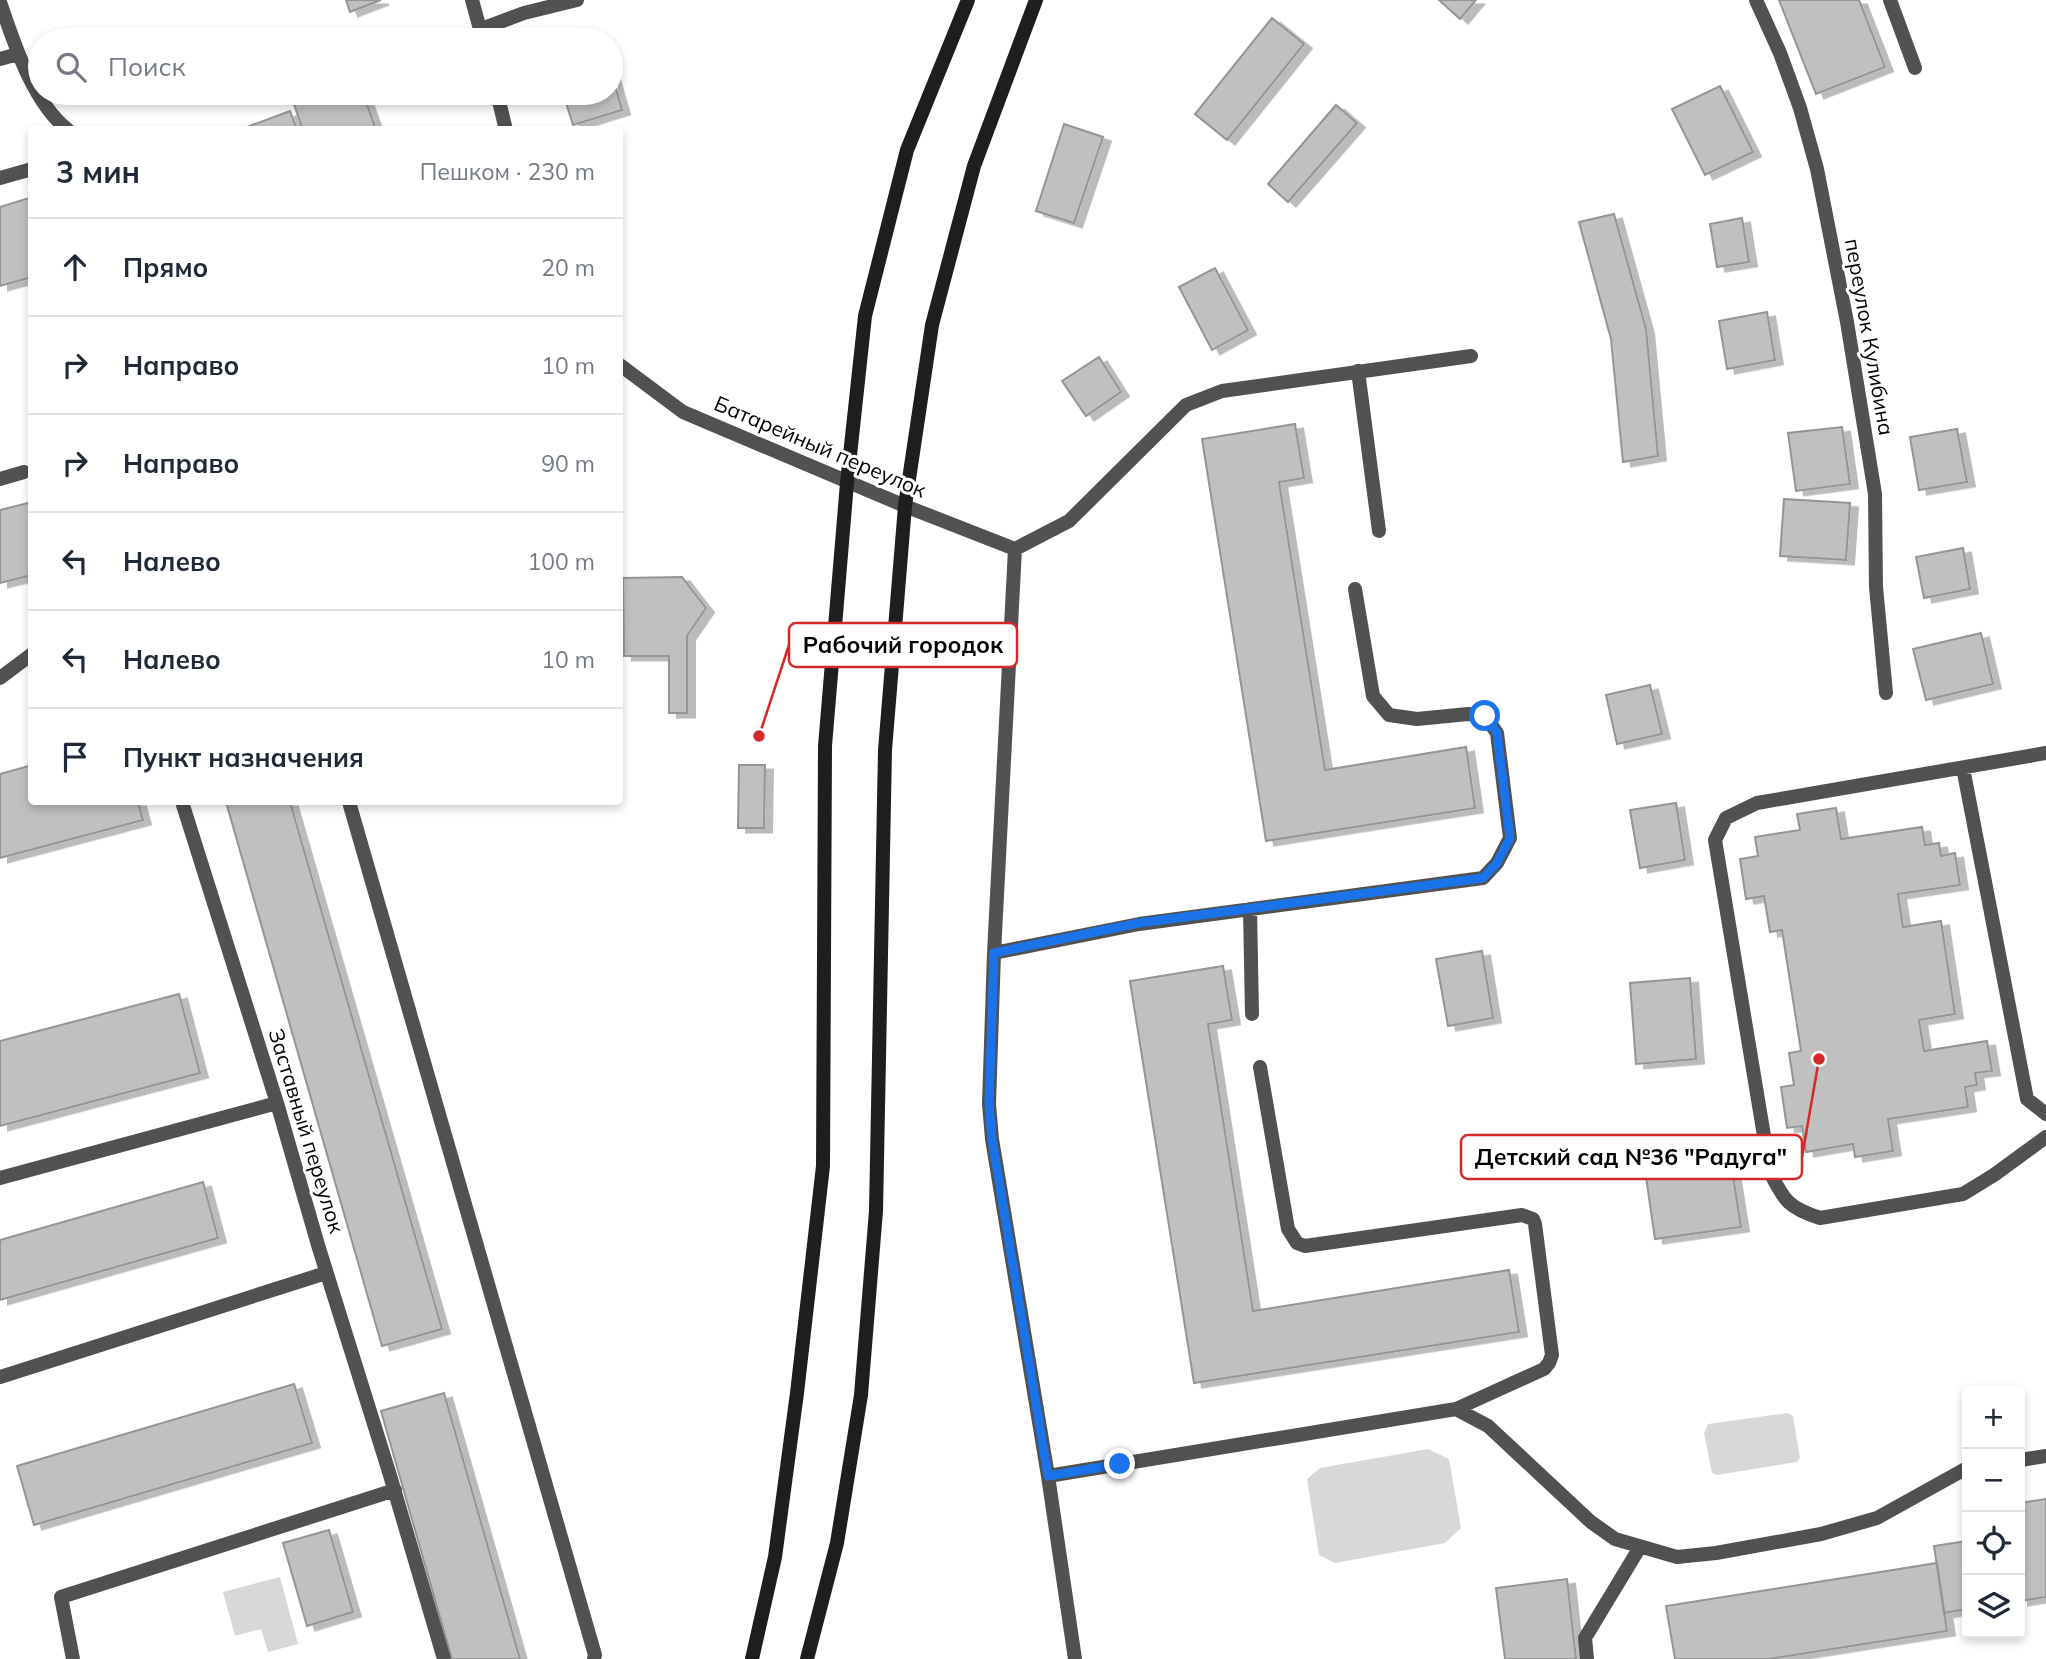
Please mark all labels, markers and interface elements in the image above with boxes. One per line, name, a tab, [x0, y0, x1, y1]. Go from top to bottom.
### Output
search box	[28, 28, 623, 105]
icon: search	[52, 48, 90, 86]
text: Поиск	[108, 50, 186, 83]
text: 3 мин	[56, 153, 140, 191]
text: Пешком · 230 m	[420, 157, 595, 186]
street label: переулок Кулибина	[1840, 236, 1900, 437]
icon: ahead	[56, 248, 94, 286]
text: Прямо	[123, 251, 208, 284]
text: 20 m	[541, 253, 595, 282]
icon: right	[56, 346, 94, 384]
text: Направо	[123, 349, 239, 382]
text: 10 m	[541, 351, 595, 380]
street label: Батарейный переулок	[711, 390, 931, 503]
icon: right	[56, 444, 94, 482]
text: Направо	[123, 447, 239, 480]
text: 90 m	[541, 449, 595, 478]
icon: left	[56, 542, 94, 580]
text: Налево	[123, 545, 221, 578]
text: 100 m	[527, 547, 595, 576]
callout: Рабочий городок	[789, 623, 1017, 667]
text: Рабочий городок	[803, 630, 1004, 659]
icon: left	[56, 640, 94, 678]
text: Налево	[123, 643, 221, 676]
text: 10 m	[541, 645, 595, 674]
route start	[1469, 700, 1500, 731]
icon: arrive	[56, 738, 94, 776]
text: Пункт назначения	[123, 741, 364, 774]
street label: Заставный переулок	[263, 1025, 351, 1237]
callout: Детский сад №36 "Радуга"	[1461, 1135, 1802, 1179]
text: Детский сад №36 "Радуга"	[1475, 1142, 1787, 1171]
map controls	[1962, 1386, 2025, 1638]
button: +	[1962, 1386, 2025, 1449]
route end	[1104, 1448, 1135, 1479]
button: −	[1962, 1449, 2025, 1512]
button: locate	[1962, 1512, 2025, 1575]
button: layers	[1962, 1575, 2025, 1638]

